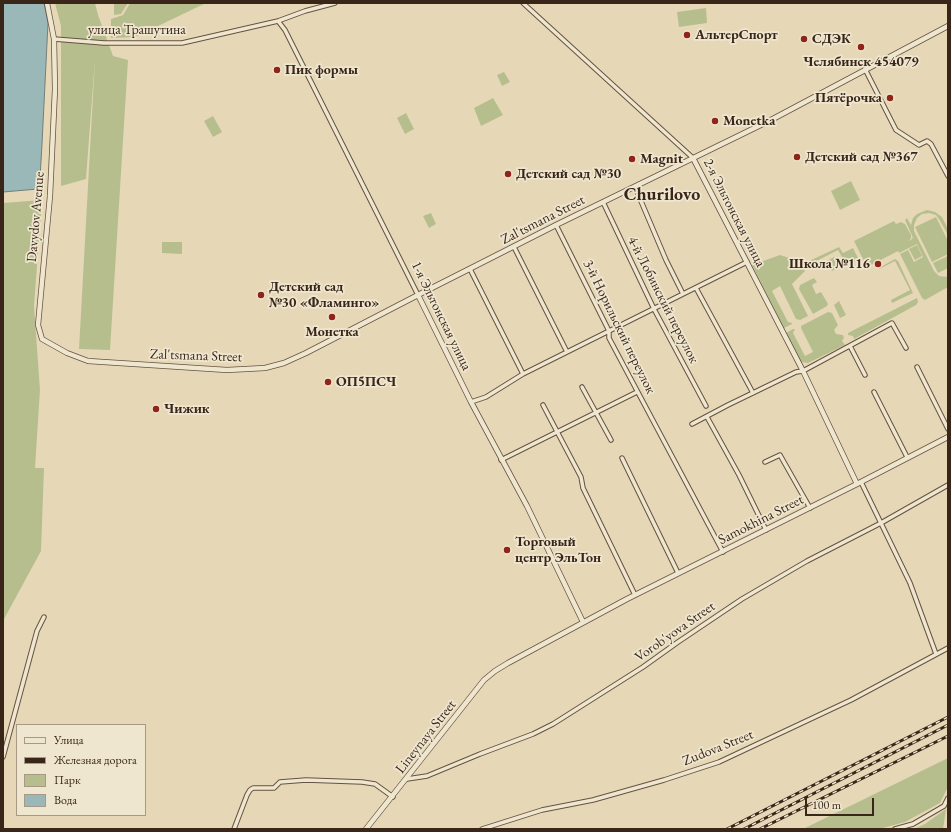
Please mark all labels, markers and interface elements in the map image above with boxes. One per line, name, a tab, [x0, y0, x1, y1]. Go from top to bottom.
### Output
street label: улица Трашутина	[88, 22, 186, 38]
place label: АльтерСпорт	[695, 27, 778, 43]
marker: АльтерСпорт	[682, 30, 692, 40]
place label: СДЭК	[812, 31, 851, 47]
marker: СДЭК	[799, 34, 809, 44]
marker: Челябинск 454079	[856, 42, 866, 52]
place label: Челябинск 454079	[803, 54, 919, 70]
place label: Пик формы	[285, 62, 358, 78]
marker: Пик формы	[272, 65, 282, 75]
place label: Пятёрочка	[815, 90, 882, 106]
marker: Пятёрочка	[885, 93, 895, 103]
place label: Monetka	[723, 113, 775, 129]
marker: Monetka	[710, 116, 720, 126]
place label: Детский сад №367	[805, 149, 918, 165]
place label: Magnit	[640, 151, 683, 167]
marker: Детский сад №367	[792, 152, 802, 162]
marker: Magnit	[627, 154, 637, 164]
street label: 2-я Эльтонская улица	[699, 156, 769, 270]
place label: Детский сад №30	[516, 166, 621, 182]
marker: Детский сад №30	[503, 169, 513, 179]
street label: Davydov Avenue	[24, 171, 48, 263]
district label: Churilovo	[624, 184, 700, 206]
street label: Zal'tsmana Street	[498, 192, 588, 248]
street label: 4-й Лобинский переулок	[624, 234, 702, 366]
place label: Школа №116	[789, 256, 870, 272]
street label: 3-й Норильский переулок	[579, 257, 659, 397]
street label: 1-я Эльтонская улица	[407, 259, 475, 373]
marker: Школа №116	[873, 259, 883, 269]
place label: Детский сад №30 «Фламинго»	[269, 279, 379, 312]
marker: Детский сад №30 «Фламинго»	[256, 290, 266, 300]
marker: Монетка	[327, 312, 337, 322]
place label: Монетка	[305, 324, 359, 340]
street label: Zal'tsmana Street	[150, 346, 242, 366]
place label: ОП5ПСЧ	[336, 374, 396, 390]
marker: ОП5ПСЧ	[323, 377, 333, 387]
place label: Чижик	[164, 401, 210, 417]
marker: Чижик	[151, 404, 161, 414]
street label: Samokhina Street	[716, 491, 806, 549]
place label: Торговый центр ЭльТон	[515, 534, 601, 566]
marker: Торговый центр ЭльТон	[502, 545, 512, 555]
street label: Vorob'yova Street	[632, 598, 718, 666]
street label: Lineynaya Street	[392, 697, 460, 777]
legend	[16, 724, 146, 816]
street label: Zudova Street	[680, 726, 756, 770]
text: Улица	[54, 732, 84, 748]
text: Железная дорога	[54, 752, 137, 768]
text: Парк	[54, 772, 81, 788]
scale bar	[807, 790, 876, 816]
text: Вода	[54, 792, 77, 808]
text: 100 m	[812, 797, 841, 813]

